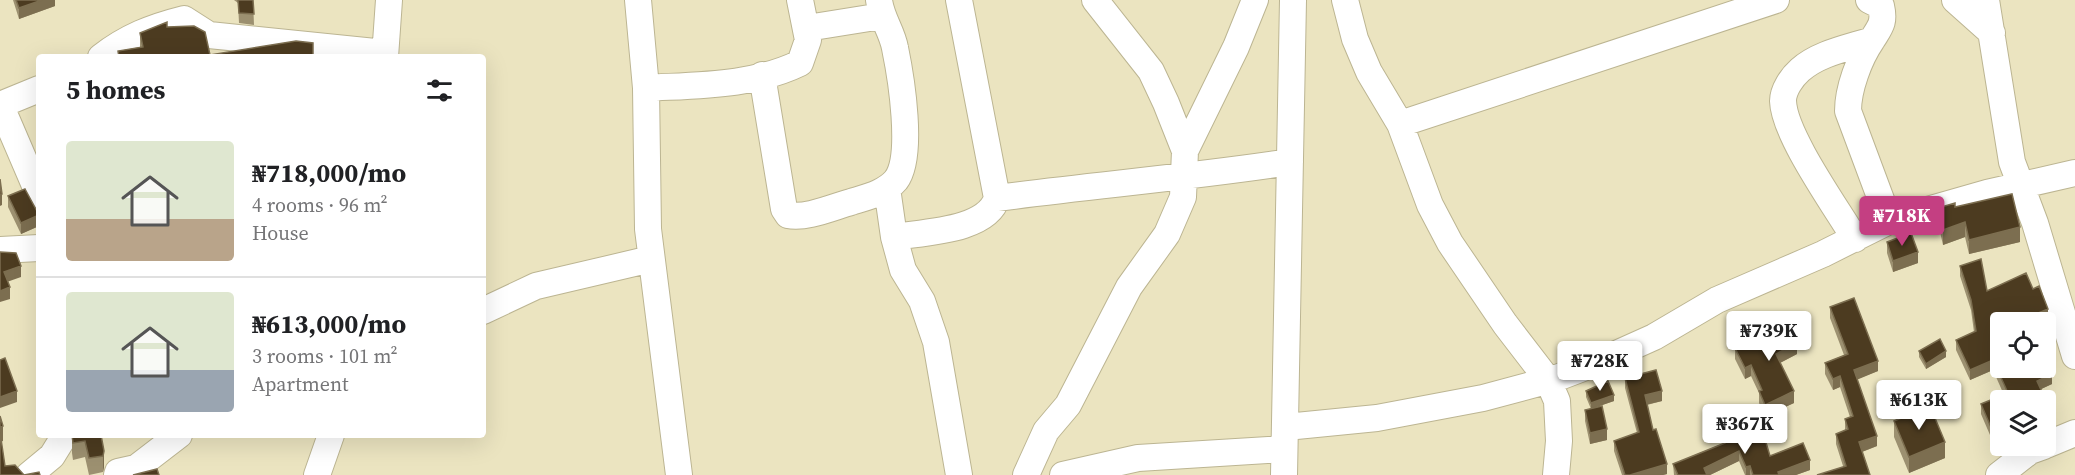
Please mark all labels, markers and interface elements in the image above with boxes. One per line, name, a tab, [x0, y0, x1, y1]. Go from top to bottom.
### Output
text: 5 homes	[66, 72, 165, 108]
icon: filters	[423, 74, 456, 107]
text: ₦718,000/mo	[252, 155, 406, 191]
icon: home	[114, 165, 186, 237]
text: 4 rooms · 96 m²	[252, 191, 388, 219]
pin: ₦718K	[1860, 196, 1944, 247]
text: ₦718K	[1873, 201, 1931, 229]
text: House	[252, 219, 309, 247]
text: ₦613,000/mo	[252, 306, 406, 342]
pin: ₦739K	[1727, 311, 1811, 362]
map controls	[1990, 312, 2056, 456]
button: locate	[1990, 312, 2056, 378]
icon: home	[114, 316, 186, 388]
text: ₦739K	[1740, 316, 1798, 344]
pin: ₦728K	[1558, 341, 1642, 392]
text: 3 rooms · 101 m²	[252, 342, 398, 370]
text: ₦728K	[1571, 346, 1629, 374]
text: Apartment	[252, 370, 349, 398]
pin: ₦613K	[1877, 380, 1961, 431]
text: ₦613K	[1890, 385, 1948, 413]
button: layers	[1990, 390, 2056, 456]
pin: ₦367K	[1703, 404, 1787, 455]
text: ₦367K	[1716, 409, 1774, 437]

